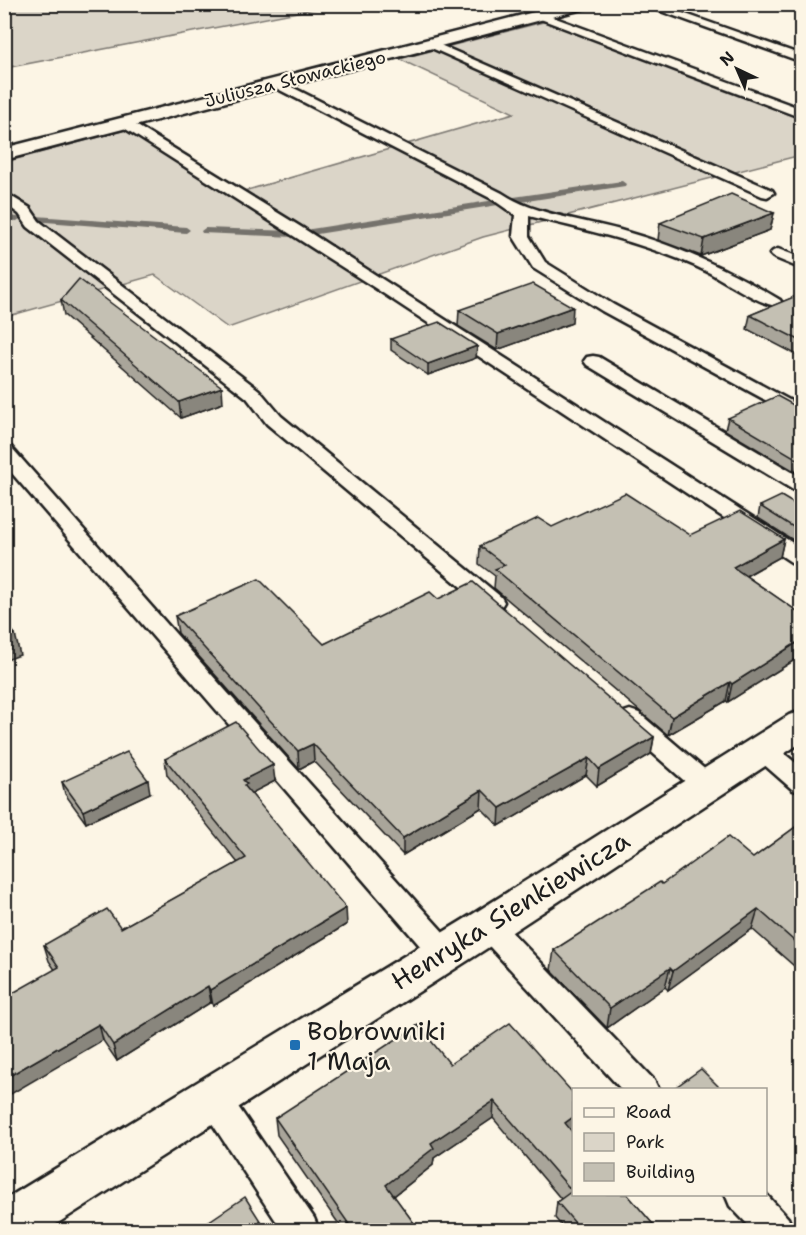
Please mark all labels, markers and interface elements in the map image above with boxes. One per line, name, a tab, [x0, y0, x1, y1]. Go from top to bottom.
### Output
north arrow	[707, 39, 767, 99]
street label: Juliusza Słowackiego	[202, 45, 388, 113]
text: N	[715, 47, 739, 71]
street label: Henryka Sienkiewicza	[384, 822, 636, 998]
place label: Bobrowniki 1 Maja	[307, 1013, 446, 1078]
marker: Bobrowniki 1 Maja	[288, 1038, 302, 1052]
legend	[572, 1088, 767, 1196]
text: Road	[626, 1100, 671, 1124]
text: Park	[626, 1130, 665, 1154]
text: Building	[626, 1160, 695, 1184]

